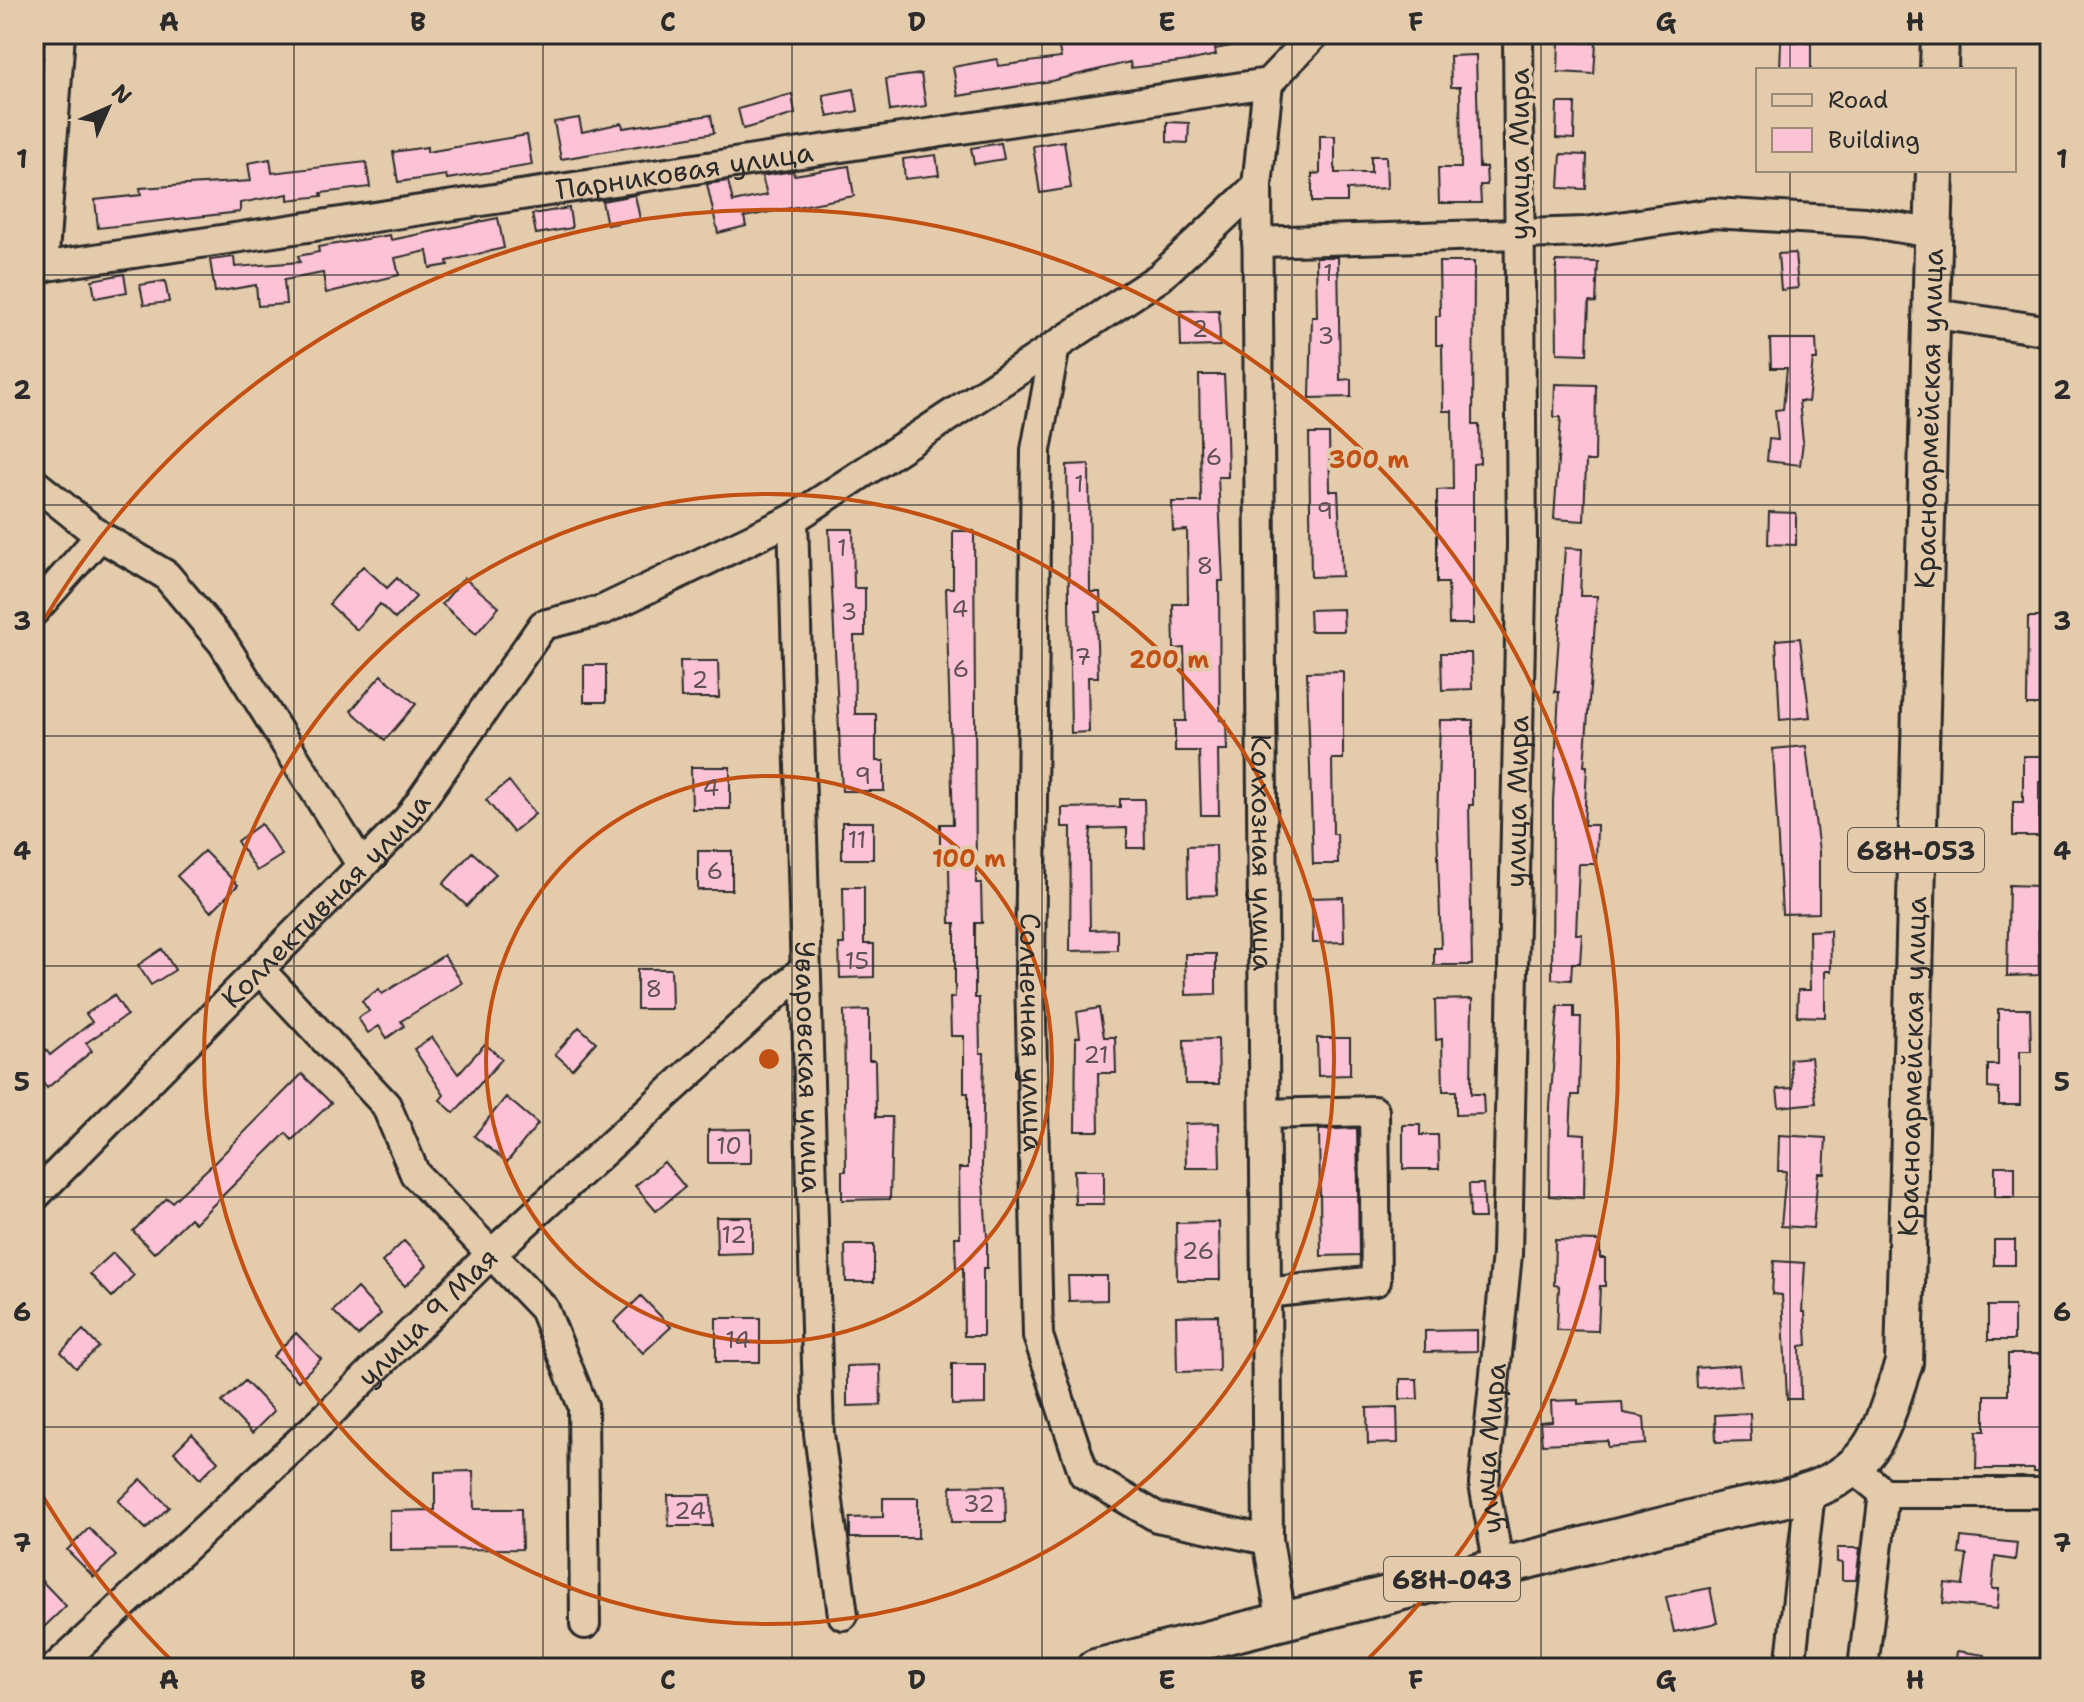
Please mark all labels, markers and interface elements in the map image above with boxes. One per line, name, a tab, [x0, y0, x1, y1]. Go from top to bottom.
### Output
text: A	[159, 4, 179, 39]
text: B	[410, 4, 426, 39]
text: C	[660, 4, 676, 39]
text: D	[908, 4, 926, 39]
text: E	[1158, 4, 1176, 39]
text: F	[1408, 4, 1424, 39]
text: G	[1656, 4, 1677, 39]
text: H	[1906, 4, 1924, 39]
north arrow	[68, 68, 148, 148]
street label: улица Мира	[1500, 68, 1538, 240]
legend	[1756, 68, 2016, 172]
text: N	[105, 78, 138, 111]
text: Road	[1828, 84, 1888, 116]
text: Building	[1828, 124, 1920, 156]
street label: Парниковая улица	[554, 132, 816, 208]
text: 1	[16, 141, 28, 176]
text: 1	[2056, 141, 2068, 176]
street label: Красноармейская улица	[1905, 248, 1952, 589]
house number: 1	[1323, 257, 1333, 289]
house number: 2	[1192, 313, 1208, 345]
house number: 3	[1318, 320, 1334, 352]
text: 2	[13, 372, 31, 407]
text: 2	[2053, 372, 2071, 407]
house number: 6	[1206, 441, 1222, 473]
text: 300 m	[1329, 444, 1409, 476]
house number: 1	[1074, 468, 1084, 500]
house number: 9	[1317, 495, 1333, 527]
house number: 1	[837, 532, 847, 564]
house number: 8	[1197, 550, 1213, 582]
house number: 4	[952, 593, 968, 625]
house number: 3	[841, 596, 857, 628]
text: 3	[13, 603, 31, 638]
text: 3	[2053, 603, 2071, 638]
house number: 7	[1075, 641, 1091, 673]
text: 200 m	[1129, 644, 1209, 676]
house number: 6	[953, 653, 969, 685]
house number: 2	[692, 664, 708, 696]
street label: улица Мира	[1496, 715, 1537, 888]
street label: Колхозная улица	[1242, 734, 1282, 971]
house number: 9	[855, 760, 871, 792]
house number: 4	[703, 772, 719, 804]
street label: Коллективная улица	[213, 786, 439, 1016]
house number: 11	[847, 824, 867, 856]
road number: 68Н-053	[1848, 828, 1984, 872]
text: 4	[13, 833, 31, 868]
text: 4	[2053, 833, 2071, 868]
text: 100 m	[932, 843, 1006, 875]
house number: 6	[707, 855, 723, 887]
street label: Красноармейская улица	[1888, 896, 1935, 1237]
street label: Солнечная улица	[1011, 913, 1053, 1152]
street label: Уваровская улица	[786, 940, 831, 1193]
house number: 15	[845, 945, 869, 977]
house number: 8	[646, 973, 662, 1005]
house number: 21	[1083, 1039, 1109, 1071]
centre of rings	[755, 1045, 783, 1073]
text: 5	[14, 1064, 30, 1099]
text: 5	[2054, 1064, 2070, 1099]
house number: 10	[716, 1130, 742, 1162]
house number: 12	[721, 1219, 747, 1251]
house number: 26	[1182, 1235, 1214, 1267]
street label: улица 9 Мая	[349, 1239, 506, 1395]
text: 6	[13, 1294, 31, 1329]
text: 6	[2053, 1294, 2071, 1329]
house number: 14	[725, 1324, 751, 1356]
street label: улица Мира	[1465, 1361, 1515, 1537]
house number: 32	[963, 1488, 995, 1520]
house number: 24	[674, 1495, 706, 1527]
text: 7	[13, 1525, 31, 1560]
text: 7	[2053, 1525, 2071, 1560]
road number: 68Н-043	[1384, 1557, 1520, 1601]
text: A	[159, 1662, 179, 1697]
text: B	[410, 1662, 426, 1697]
text: C	[660, 1662, 676, 1697]
text: D	[908, 1662, 926, 1697]
text: E	[1158, 1662, 1176, 1697]
text: F	[1408, 1662, 1424, 1697]
text: G	[1656, 1662, 1677, 1697]
text: H	[1906, 1662, 1924, 1697]

